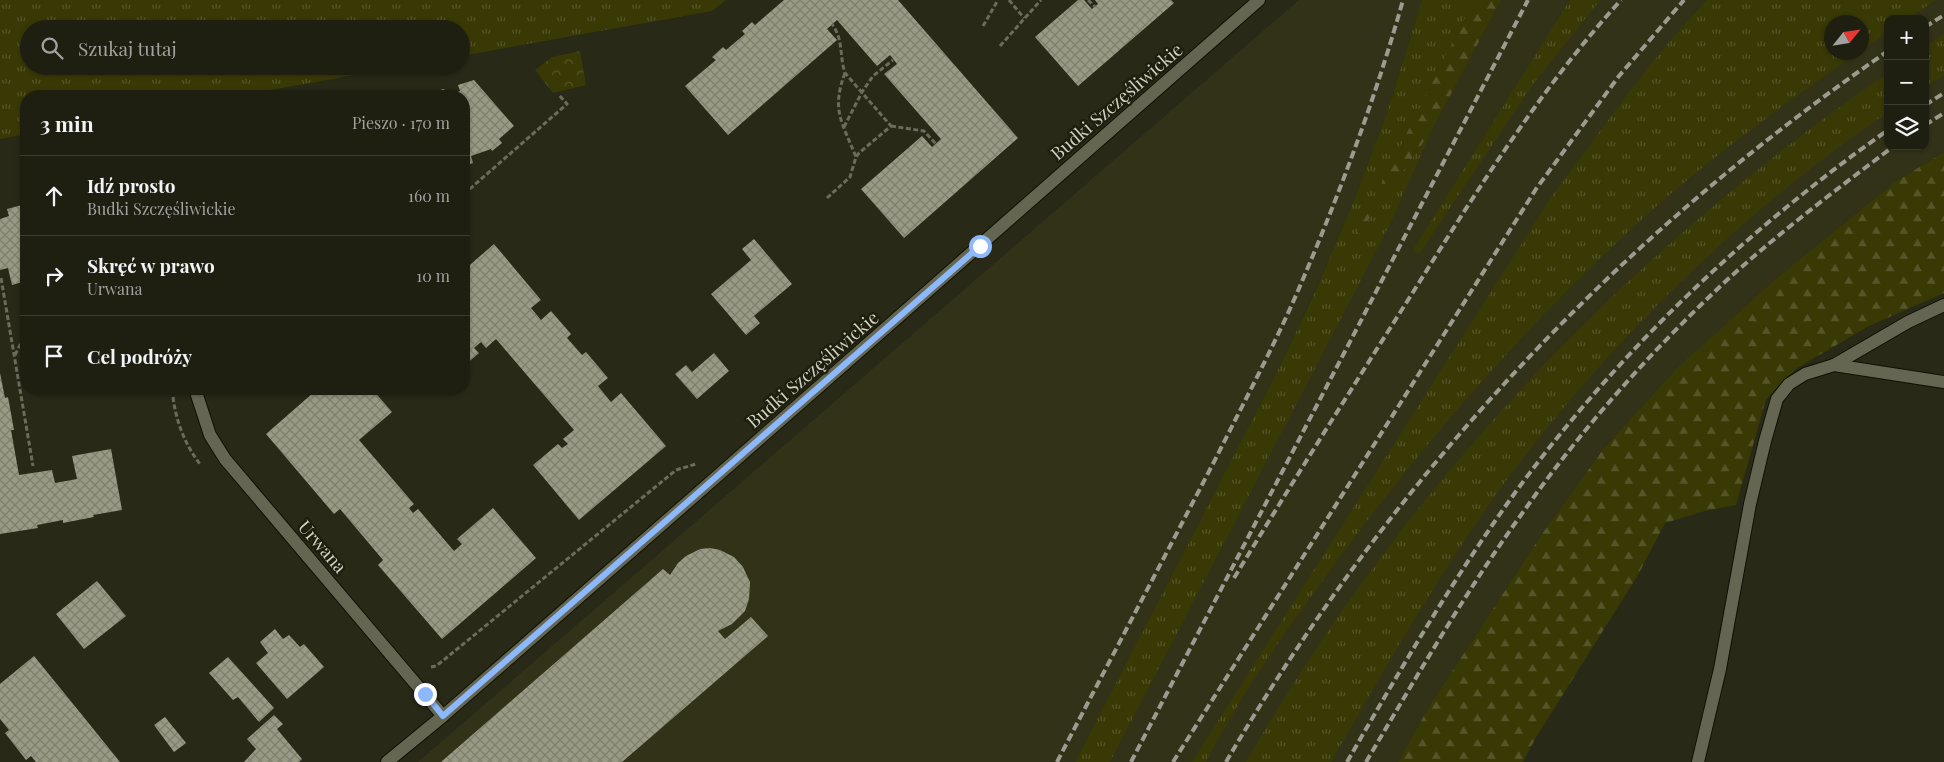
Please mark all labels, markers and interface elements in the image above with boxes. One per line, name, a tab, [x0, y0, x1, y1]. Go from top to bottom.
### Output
north arrow	[1824, 15, 1869, 60]
map controls	[1884, 15, 1929, 150]
button: +	[1884, 15, 1929, 60]
search box	[20, 20, 470, 75]
icon: search	[38, 34, 66, 62]
text: Szukaj tutaj	[78, 35, 177, 61]
street label: Budki Szczęśliwickie	[1045, 37, 1187, 165]
button: −	[1884, 60, 1929, 105]
button: layers	[1884, 105, 1929, 150]
text: 3 min	[40, 109, 94, 137]
text: Pieszo · 170 m	[352, 112, 450, 133]
text: Idź prosto	[87, 172, 175, 198]
icon: ahead	[40, 182, 68, 210]
text: 160 m	[408, 185, 450, 206]
text: Budki Szczęśliwickie	[87, 198, 236, 219]
route start	[969, 235, 992, 258]
text: Skręć w prawo	[87, 252, 215, 278]
icon: right	[40, 262, 68, 290]
text: 10 m	[416, 265, 450, 286]
text: Urwana	[87, 278, 143, 299]
street label: Budki Szczęśliwickie	[741, 305, 883, 433]
icon: arrive	[40, 342, 68, 370]
text: Cel podróży	[87, 343, 192, 369]
street label: Urwana	[293, 515, 352, 578]
route end	[414, 683, 437, 706]

